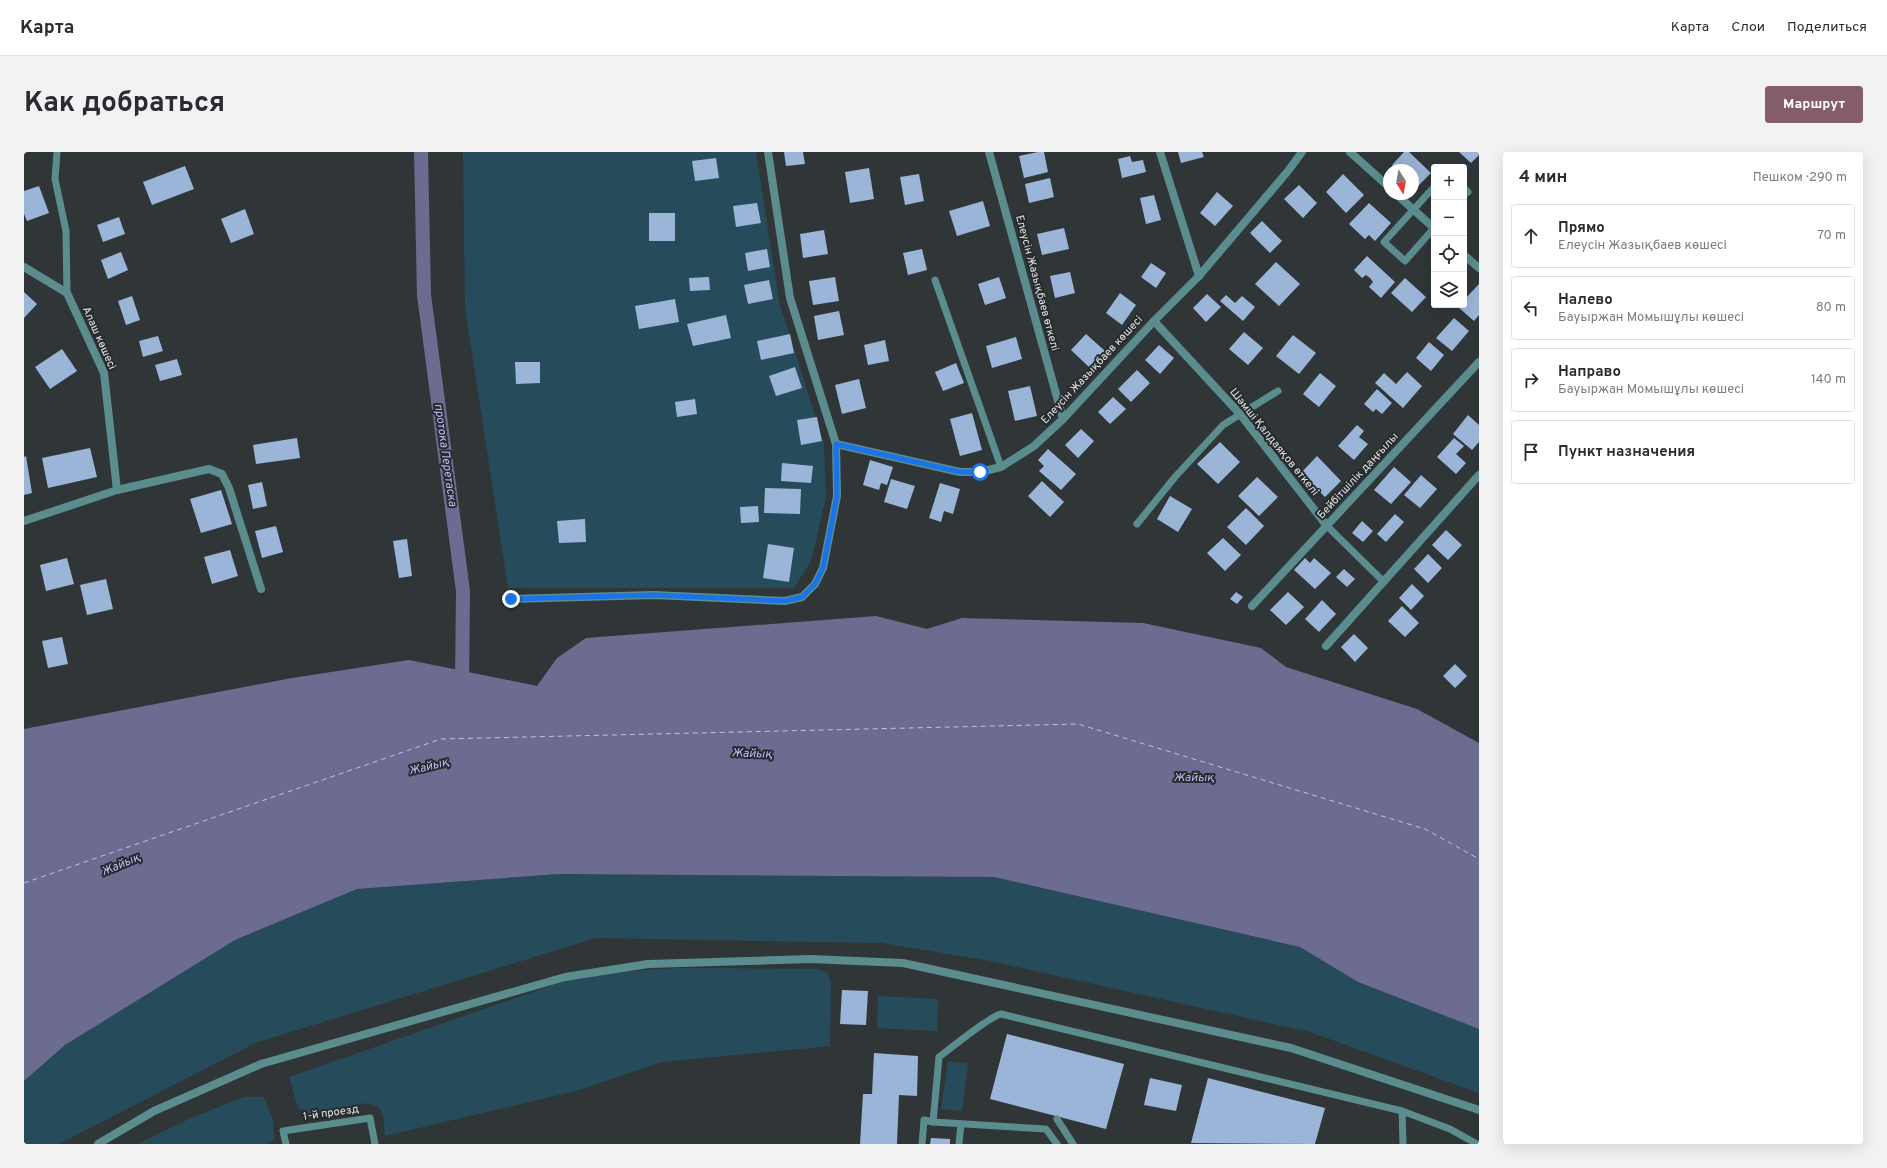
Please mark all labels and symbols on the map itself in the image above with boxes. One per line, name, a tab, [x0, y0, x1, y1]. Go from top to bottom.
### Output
north arrow	[1383, 164, 1419, 200]
street label: Елеусін Жазықбаев өткелі	[1012, 214, 1062, 352]
street label: Алаш көшесі	[79, 304, 119, 372]
street label: Елеусін Жазықбаев көшесі	[1038, 313, 1146, 427]
street label: Шәмші Қалдаяқов өткелі	[1226, 385, 1322, 499]
water label: протока Перетаска	[430, 402, 460, 508]
street label: Бейбітшілік даңғылы	[1314, 430, 1402, 522]
route start	[971, 463, 989, 481]
route end	[502, 590, 520, 608]
water label: Жайық	[731, 745, 773, 763]
water label: Жайық	[407, 754, 451, 780]
water label: Жайық	[1173, 770, 1215, 786]
water label: Жайық	[99, 849, 143, 880]
street label: 1-й проезд	[302, 1102, 360, 1124]

